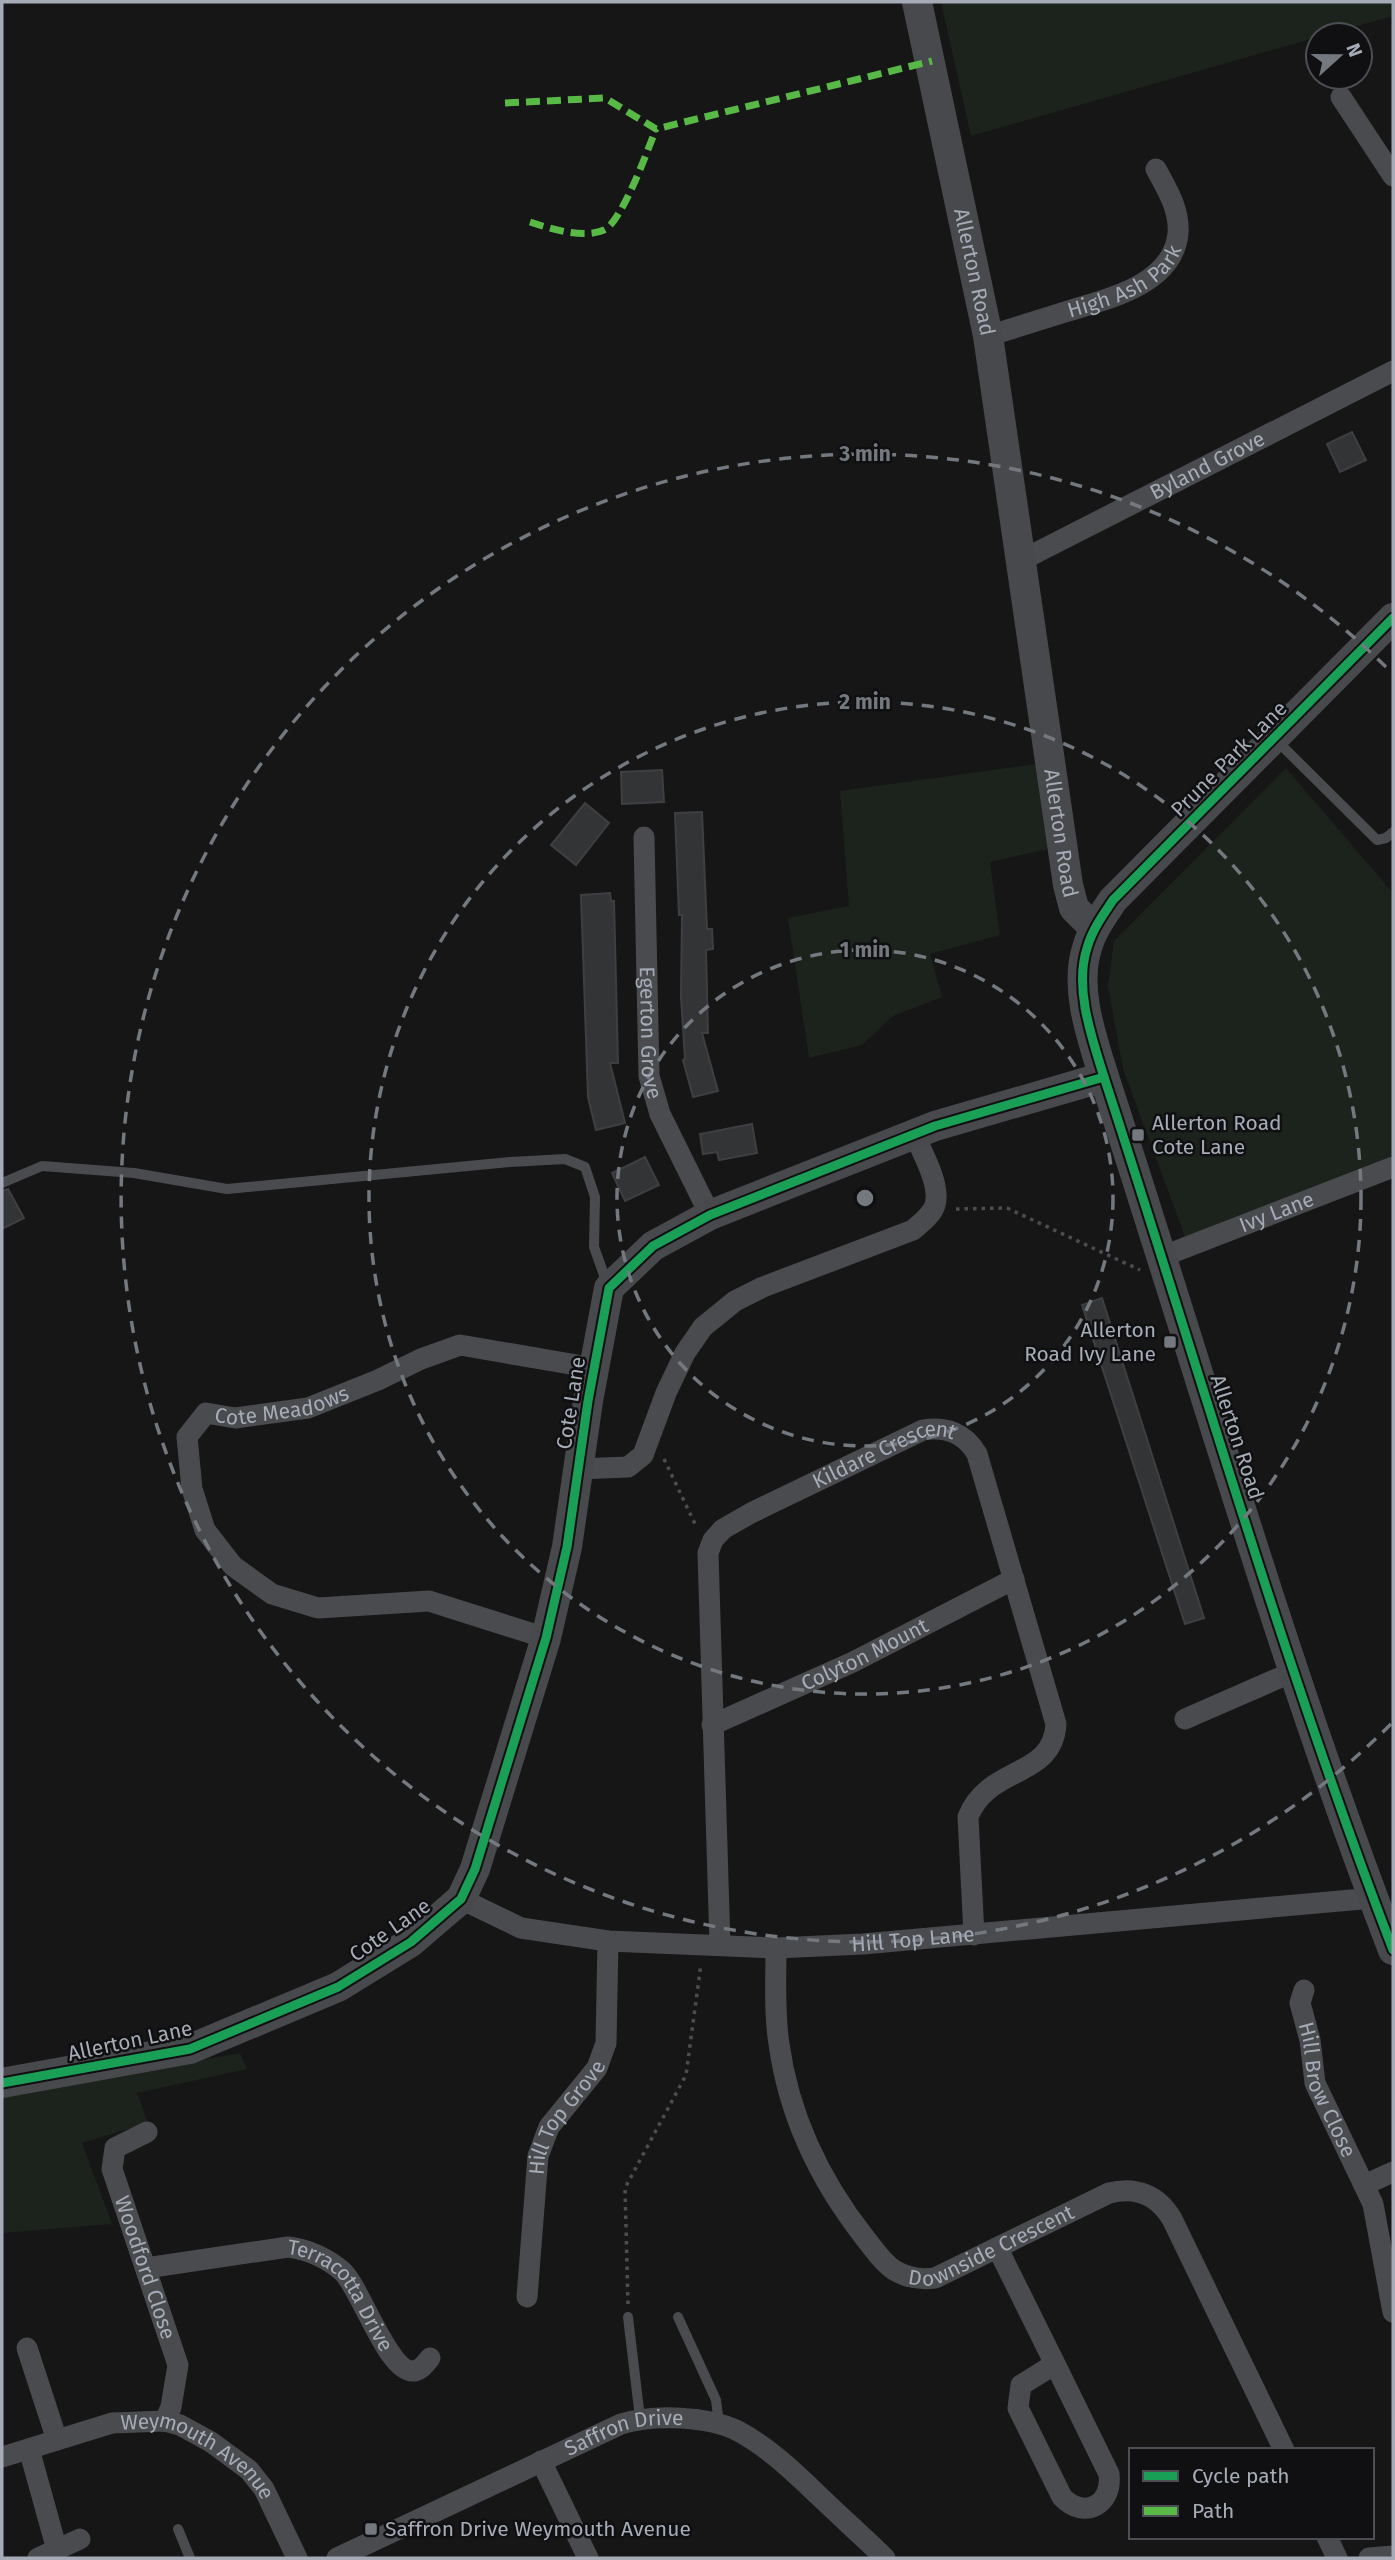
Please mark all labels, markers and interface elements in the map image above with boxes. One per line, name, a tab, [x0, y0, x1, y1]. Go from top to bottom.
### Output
north arrow	[1304, 21, 1374, 91]
text: N	[1341, 40, 1367, 60]
street label: Allerton Road	[948, 206, 1001, 338]
street label: High Ash Park	[1064, 241, 1188, 324]
street label: Byland Grove	[1145, 425, 1269, 506]
text: 3 min	[838, 441, 891, 467]
text: 2 min	[839, 689, 891, 715]
street label: Prune Park Lane	[1165, 695, 1293, 823]
street label: Allerton Road	[1038, 767, 1084, 900]
text: 1 min	[840, 937, 890, 963]
street label: Egerton Grove	[634, 966, 668, 1102]
place label: Allerton Road Cote Lane	[1152, 1110, 1282, 1160]
marker: Allerton Road Cote Lane	[1130, 1127, 1146, 1143]
centre of rings	[853, 1186, 877, 1210]
street label: Ivy Lane	[1236, 1186, 1318, 1238]
place label: Allerton Road Ivy Lane	[1024, 1317, 1156, 1367]
marker: Allerton Road Ivy Lane	[1162, 1334, 1178, 1350]
street label: Cote Lane	[551, 1355, 591, 1451]
street label: Allerton Road	[1205, 1371, 1269, 1503]
street label: Cote Meadows	[213, 1380, 353, 1431]
street label: Kildare Crescent	[808, 1416, 960, 1494]
street label: Colyton Mount	[797, 1612, 933, 1697]
street label: Cote Lane	[344, 1893, 436, 1967]
street label: Hill Top Lane	[851, 1921, 976, 1958]
street label: Allerton Lane	[65, 2015, 195, 2067]
street label: Hill Brow Close	[1293, 2019, 1362, 2162]
street label: Hill Top Grove	[524, 2057, 612, 2176]
street label: Woodford Close	[109, 2192, 181, 2343]
street label: Downside Crescent	[906, 2199, 1079, 2292]
street label: Terracotta Drive	[286, 2234, 399, 2357]
street label: Saffron Drive	[560, 2405, 684, 2462]
street label: Weymouth Avenue	[120, 2407, 280, 2503]
legend	[1129, 2448, 1374, 2539]
text: Cycle path	[1192, 2463, 1290, 2489]
text: Path	[1192, 2498, 1234, 2524]
place label: Saffron Drive Weymouth Avenue	[385, 2516, 691, 2542]
marker: Saffron Drive Weymouth Avenue	[363, 2521, 379, 2537]

